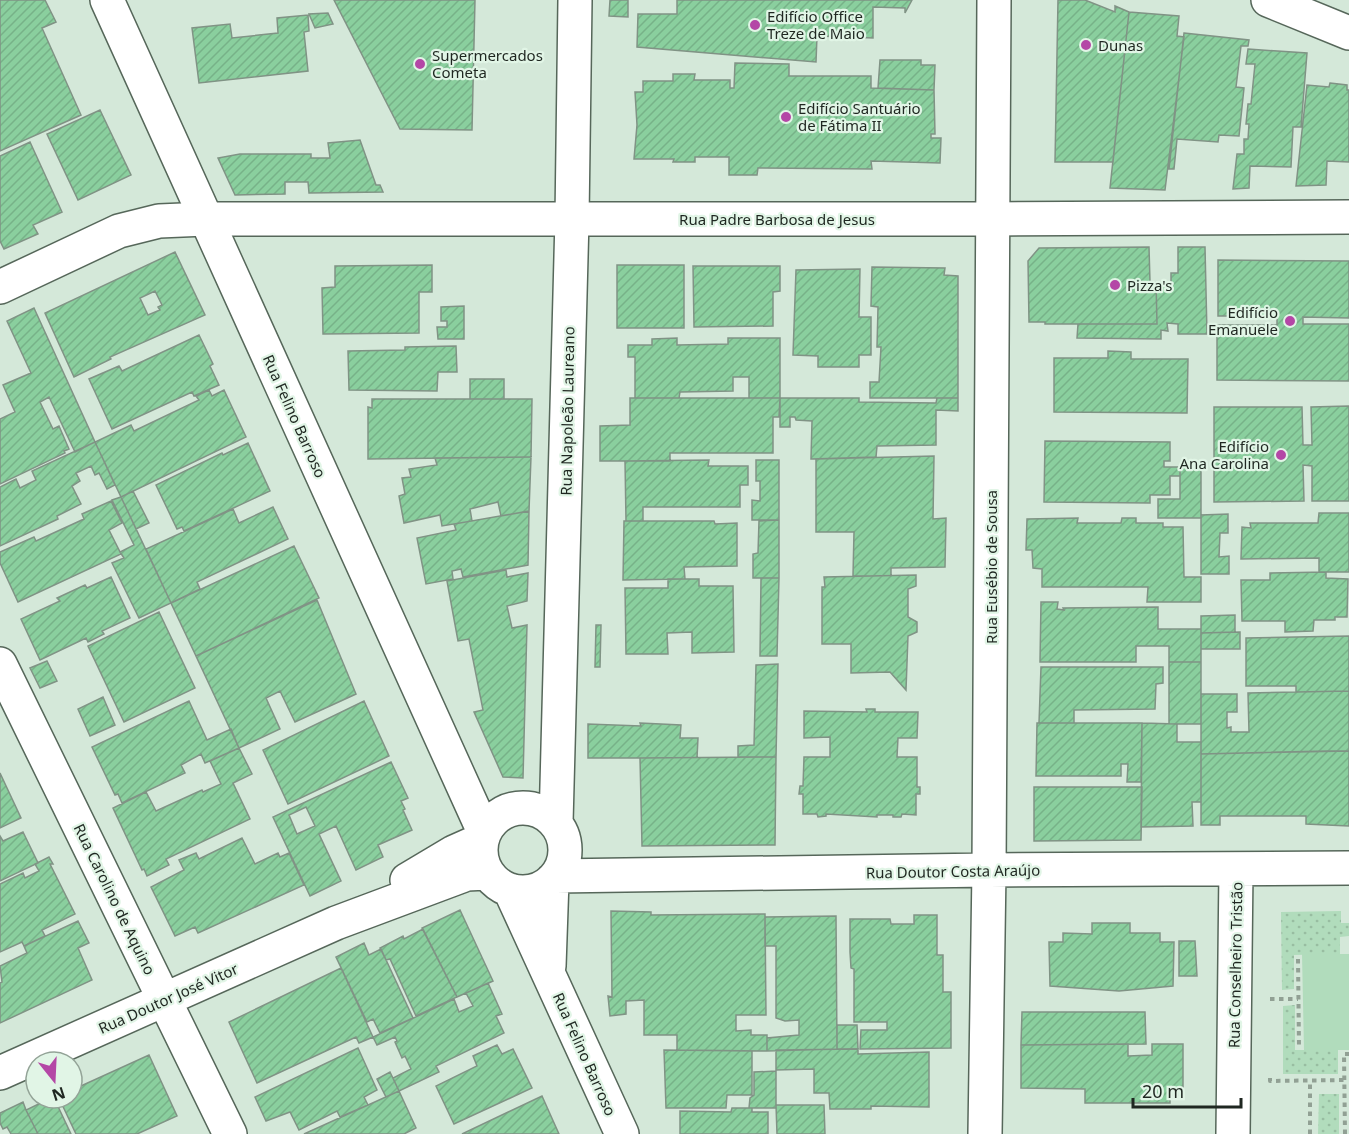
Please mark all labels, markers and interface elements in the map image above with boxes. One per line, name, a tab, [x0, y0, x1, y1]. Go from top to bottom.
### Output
place label: Edifício Office Treze de Maio	[767, 6, 865, 43]
marker: Edifício Office Treze de Maio	[748, 18, 762, 32]
place label: Dunas	[1098, 35, 1143, 55]
marker: Dunas	[1079, 38, 1093, 52]
place label: Supermercados Cometa	[432, 45, 543, 82]
marker: Supermercados Cometa	[413, 57, 427, 71]
place label: Edifício Santuário de Fátima II	[798, 98, 921, 135]
marker: Edifício Santuário de Fátima II	[779, 110, 793, 124]
street label: Rua Padre Barbosa de Jesus	[679, 209, 875, 229]
place label: Pizza's	[1127, 275, 1172, 295]
marker: Pizza's	[1108, 278, 1122, 292]
place label: Edifício Emanuele	[1208, 302, 1278, 339]
marker: Edifício Emanuele	[1283, 314, 1297, 328]
street label: Rua Napoleão Laureano	[556, 326, 578, 496]
street label: Rua Felino Barroso	[259, 351, 331, 481]
place label: Edifício Ana Carolina	[1180, 436, 1269, 473]
marker: Edifício Ana Carolina	[1274, 448, 1288, 462]
street label: Rua Eusébio de Sousa	[981, 490, 1001, 644]
street label: Rua Carolino de Aquino	[70, 820, 160, 978]
street label: Rua Doutor Costa Araújo	[866, 859, 1040, 883]
street label: Rua Conselheiro Tristão	[1224, 882, 1246, 1048]
street label: Rua Doutor José Vitor	[95, 958, 241, 1038]
street label: Rua Felino Barroso	[549, 989, 621, 1119]
north arrow	[24, 1050, 84, 1110]
scale bar	[1133, 1071, 1241, 1109]
text: 20 m	[1142, 1079, 1184, 1103]
text: N	[49, 1082, 68, 1107]

